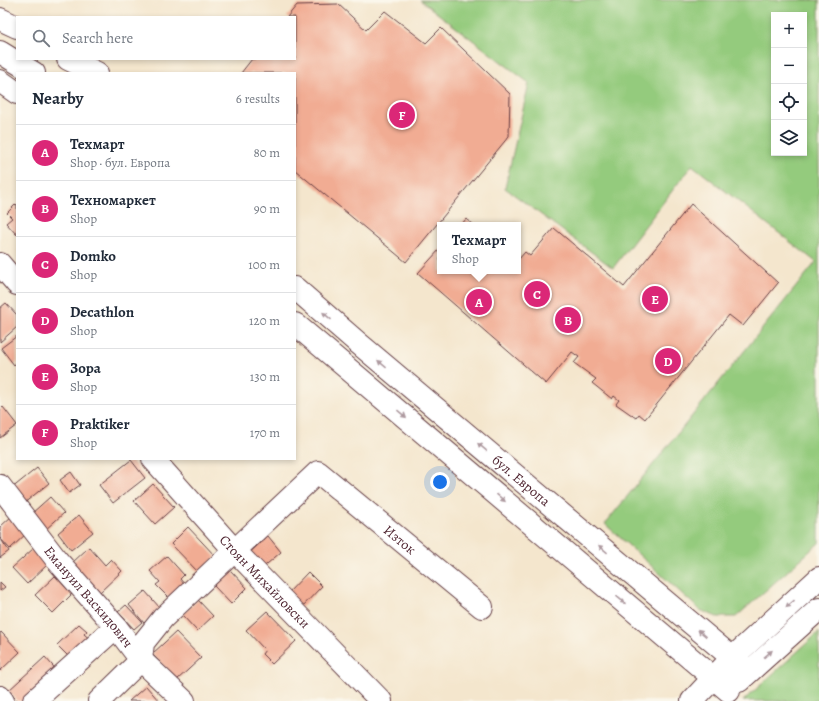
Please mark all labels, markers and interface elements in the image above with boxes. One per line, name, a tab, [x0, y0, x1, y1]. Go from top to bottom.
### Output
map controls	[771, 12, 807, 156]
button: +	[771, 12, 807, 48]
search box	[16, 16, 296, 60]
icon: search	[30, 27, 52, 49]
text: Search here	[62, 28, 133, 48]
button: −	[771, 48, 807, 84]
button: locate	[771, 84, 807, 120]
text: Nearby	[32, 87, 83, 110]
text: 6 results	[236, 90, 280, 107]
pin: F	[389, 100, 415, 130]
button: layers	[771, 120, 807, 156]
text: Техмарт	[70, 134, 125, 154]
text: A	[41, 144, 49, 161]
text: 80 m	[253, 144, 280, 161]
text: Shop · бул. Европа	[70, 154, 170, 171]
text: Техномаркет	[70, 190, 156, 210]
text: B	[41, 200, 49, 217]
text: 90 m	[254, 200, 280, 217]
text: Shop	[70, 210, 97, 227]
popup	[437, 222, 521, 274]
text: Техмарт	[452, 230, 506, 250]
text: Domko	[70, 246, 116, 266]
text: Shop	[452, 250, 479, 267]
text: C	[41, 256, 49, 273]
text: 100 m	[248, 256, 280, 273]
text: Shop	[70, 266, 97, 283]
pin: C	[524, 279, 550, 309]
pin: E	[642, 284, 668, 314]
pin: A	[466, 287, 492, 317]
text: Decathlon	[70, 302, 134, 322]
pin: B	[555, 305, 581, 335]
text: D	[40, 312, 50, 329]
text: 120 m	[249, 312, 280, 329]
one-way arrow	[322, 312, 332, 321]
text: Shop	[70, 322, 97, 339]
pin: D	[655, 346, 681, 376]
text: Зора	[70, 358, 101, 378]
one-way arrow	[377, 359, 388, 368]
text: E	[41, 368, 49, 385]
text: 130 m	[250, 368, 280, 385]
text: Shop	[70, 378, 97, 395]
one-way arrow	[396, 409, 407, 418]
text: Praktiker	[70, 414, 130, 434]
text: F	[42, 424, 48, 441]
text: 170 m	[250, 424, 280, 441]
text: Shop	[70, 434, 97, 451]
one-way arrow	[476, 443, 487, 452]
street label: бул. Европа	[488, 451, 555, 511]
your location	[430, 472, 450, 492]
one-way arrow	[496, 493, 506, 502]
street label: Изток	[379, 521, 420, 559]
street label: Стоян Михайловски	[215, 531, 314, 633]
street label: Емануил Васкидович	[39, 542, 137, 652]
one-way arrow	[597, 544, 608, 553]
one-way arrow	[616, 595, 627, 604]
one-way arrow	[784, 600, 795, 609]
one-way arrow	[697, 628, 708, 637]
one-way arrow	[763, 649, 773, 658]

